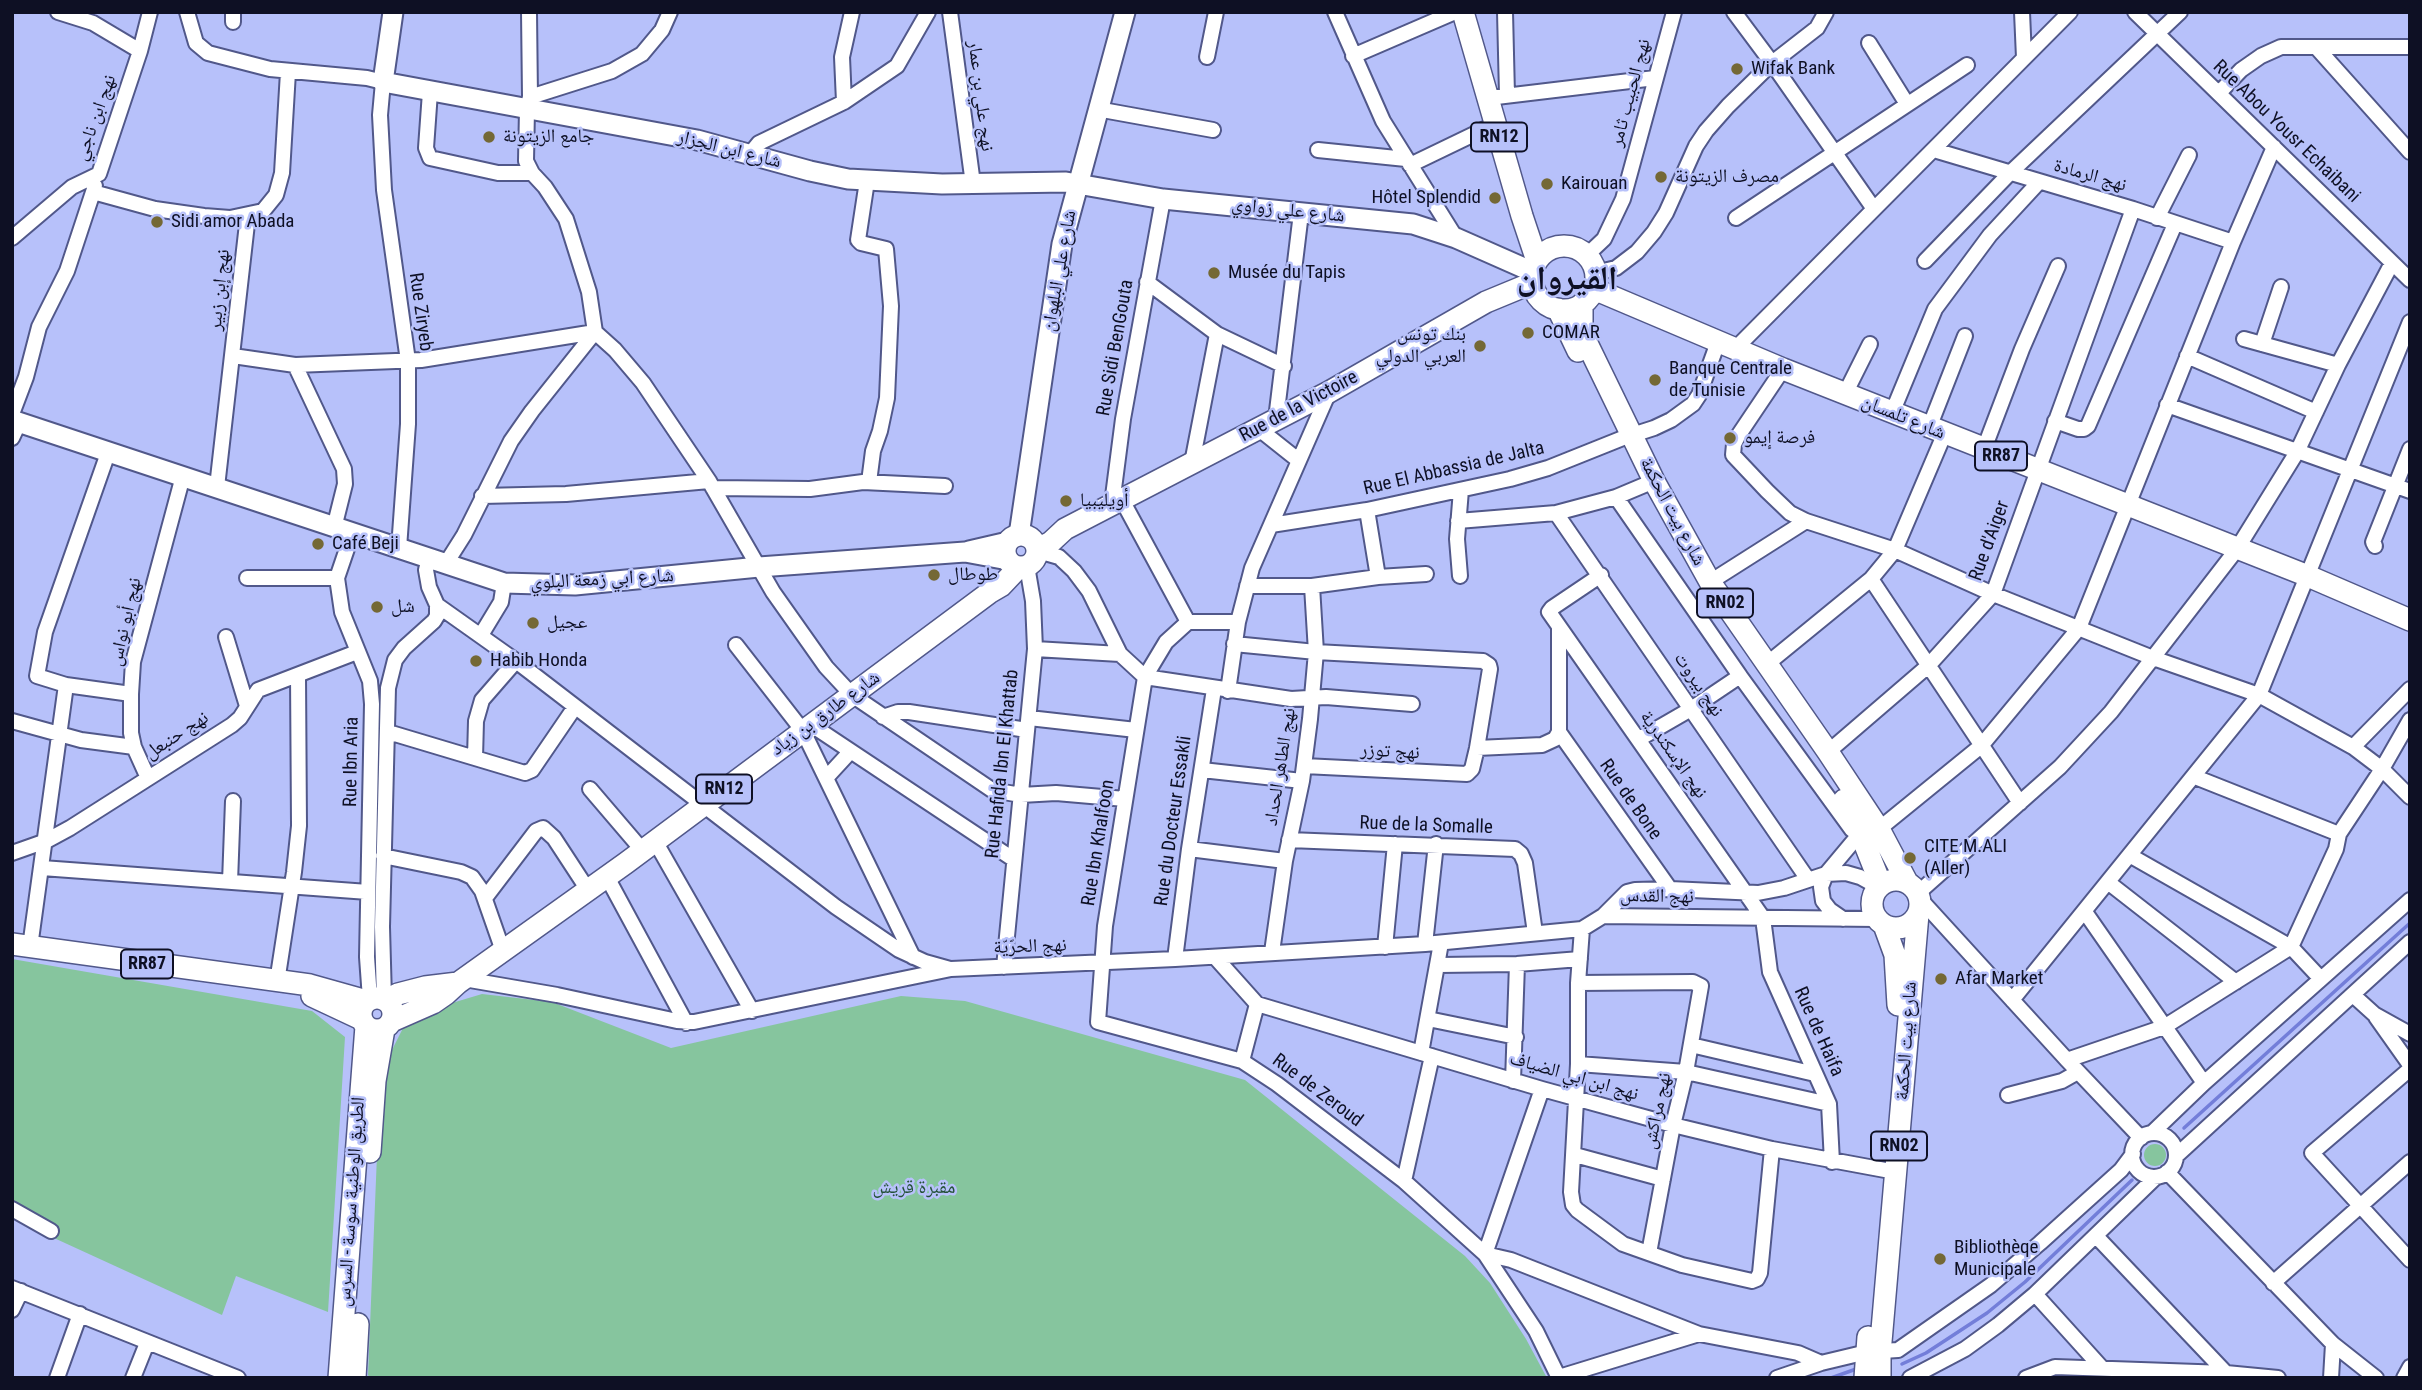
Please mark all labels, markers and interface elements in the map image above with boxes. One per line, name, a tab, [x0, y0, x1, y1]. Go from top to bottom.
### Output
street label: نهج الحبيب ثامر	[1606, 37, 1656, 149]
street label: نهج علي بن عمار	[962, 39, 998, 153]
street label: Rue Abou Yousr Echaibani	[2208, 56, 2364, 208]
place label: Wifak Bank	[1751, 58, 1835, 80]
marker: Wifak Bank	[1729, 61, 1745, 77]
street label: نهج ابن ناجي	[70, 72, 122, 164]
road number: RN12	[1471, 122, 1527, 152]
place label: جامع الزيتونة	[503, 126, 594, 148]
street label: شارع ابن الجزار	[675, 126, 783, 174]
marker: جامع الزيتونة	[481, 129, 497, 145]
street label: نهج الرمادة	[2051, 155, 2129, 197]
place label: مصرف الزيتونة	[1675, 166, 1779, 188]
marker: مصرف الزيتونة	[1653, 169, 1669, 185]
place label: Kairouan	[1561, 173, 1627, 195]
marker: Kairouan	[1539, 176, 1555, 192]
place label: Hôtel Splendid	[1372, 187, 1481, 209]
marker: Hôtel Splendid	[1487, 190, 1503, 206]
street label: شارع علي زواوي	[1230, 194, 1346, 228]
street label: شارع علي البلهوان	[1038, 209, 1082, 333]
place label: Sidi amor Abada	[171, 211, 294, 233]
marker: Sidi amor Abada	[149, 214, 165, 230]
street label: نهج إبن زبير	[204, 248, 236, 332]
district label: القيروان	[1517, 261, 1617, 301]
place label: Musée du Tapis	[1228, 262, 1346, 284]
marker: Musée du Tapis	[1206, 265, 1222, 281]
street label: Rue Ziryeb	[403, 271, 437, 353]
street label: Rue Sidi BenGouta	[1093, 278, 1139, 418]
place label: COMAR	[1542, 322, 1600, 344]
place label: بنك تونس العربي الدولي	[1376, 324, 1466, 368]
marker: COMAR	[1520, 325, 1536, 341]
marker: بنك تونس العربي الدولي	[1472, 338, 1488, 354]
place label: Banque Centrale de Tunisie	[1669, 358, 1792, 402]
street label: Rue de la Victoire	[1236, 366, 1362, 448]
marker: Banque Centrale de Tunisie	[1647, 372, 1663, 388]
street label: شارع تلمسان	[1858, 391, 1948, 445]
place label: فرصة إيمو	[1744, 427, 1815, 449]
marker: فرصة إيمو	[1722, 430, 1738, 446]
street label: Rue El Abbassia de Jalta	[1361, 437, 1547, 501]
road number: RR87	[1975, 442, 2027, 470]
street label: شارع بيت الحكمة	[1634, 454, 1710, 570]
place label: أويليبيا	[1080, 490, 1129, 512]
marker: أويليبيا	[1058, 493, 1074, 509]
street label: Rue d'Aiger	[1965, 498, 2015, 584]
place label: Café Beji	[332, 533, 399, 555]
marker: Café Beji	[310, 536, 326, 552]
place label: طوطال	[948, 564, 998, 586]
street label: شارع ابي زمعة البلوي	[530, 565, 674, 595]
marker: طوطال	[926, 567, 942, 583]
street label: نهج أبو نواس	[105, 575, 147, 669]
road number: RN02	[1697, 588, 1753, 618]
place label: شل	[391, 596, 415, 618]
marker: شل	[369, 599, 385, 615]
place label: عجيل	[547, 612, 587, 634]
marker: عجيل	[525, 615, 541, 631]
street label: نهج بيروت	[1668, 648, 1728, 722]
place label: Habib Honda	[490, 650, 587, 672]
marker: Habib Honda	[468, 653, 484, 669]
street label: شارع طارق بن زياد	[767, 667, 885, 761]
street label: Rue Hafida Ibn El Khattab	[982, 668, 1024, 860]
street label: نهج الطاهر الحداد	[1260, 706, 1302, 828]
street label: نهج حنبعل	[141, 707, 213, 765]
street label: نهج الإسكندرية	[1634, 707, 1712, 803]
street label: Rue Ibn Aria	[340, 717, 364, 807]
street label: Rue du Docteur Essakli	[1151, 734, 1197, 908]
street label: نهج توزر	[1360, 739, 1420, 765]
street label: Rue de Bone	[1594, 755, 1666, 845]
road number: RN12	[696, 774, 752, 804]
street label: Rue Ibn Khalfoon	[1078, 778, 1120, 908]
street label: Rue de la Somalle	[1359, 812, 1493, 840]
place label: CITE M.ALI (Aller)	[1924, 836, 2007, 880]
marker: CITE M.ALI (Aller)	[1902, 850, 1918, 866]
street label: نهج القدس	[1620, 885, 1694, 909]
street label: نهج الحرّيّة	[993, 934, 1067, 960]
road number: RR87	[121, 950, 173, 979]
place label: Afar Market	[1955, 968, 2043, 990]
marker: Afar Market	[1933, 971, 1949, 987]
street label: شارع بيت الحكمة	[1891, 981, 1923, 1101]
street label: Rue de Haifa	[1788, 984, 1848, 1080]
street label: نهج ابن ابي الضياف	[1507, 1048, 1641, 1106]
street label: Rue de Zeroud	[1267, 1050, 1367, 1132]
street label: نهج مراكش	[1639, 1071, 1677, 1151]
street label: الطريق الوطنية سوسة - السرس	[333, 1096, 371, 1308]
road number: RN02	[1871, 1132, 1927, 1161]
park label: مقبرة قريش	[873, 1177, 955, 1199]
place label: Bibliothèqe Municipale	[1954, 1237, 2038, 1281]
marker: Bibliothèqe Municipale	[1932, 1251, 1948, 1267]

